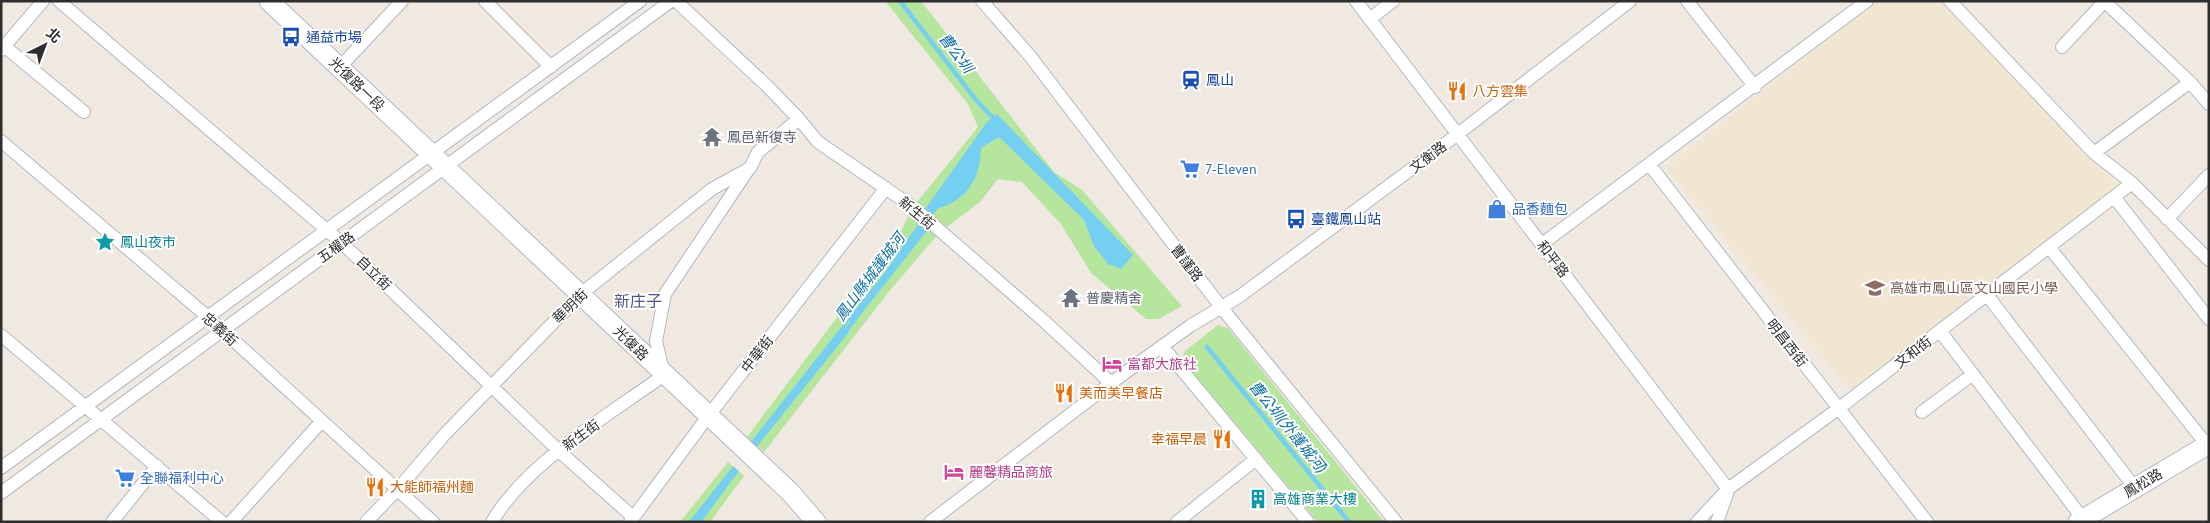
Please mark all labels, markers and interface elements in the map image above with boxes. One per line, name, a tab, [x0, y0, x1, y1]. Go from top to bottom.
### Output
north arrow	[20, 20, 70, 70]
text: 北	[42, 24, 65, 47]
bus stop icon: 通益市場	[280, 26, 302, 48]
place label: 通益市場	[306, 28, 362, 46]
water label: 曹公圳	[935, 29, 979, 78]
street label: 光復路一段	[326, 53, 388, 115]
station icon: 鳳山	[1180, 69, 1202, 91]
place label: 鳳山	[1206, 71, 1234, 89]
restaurant icon: 八方雲集	[1446, 80, 1468, 102]
place label: 八方雲集	[1472, 82, 1528, 100]
temple icon: 鳳邑新復寺	[701, 126, 723, 148]
place label: 鳳邑新復寺	[727, 128, 797, 146]
street label: 文衡路	[1406, 137, 1450, 177]
supermarket icon: 7-Eleven	[1179, 158, 1201, 180]
place label: 7-Eleven	[1205, 160, 1257, 178]
street label: 新生街	[895, 193, 939, 233]
shop icon: 品香麵包	[1486, 198, 1508, 220]
place label: 品香麵包	[1512, 200, 1568, 218]
bus stop icon: 臺鐵鳳山站	[1285, 208, 1307, 230]
place label: 臺鐵鳳山站	[1311, 210, 1381, 228]
street label: 五權路	[314, 227, 358, 267]
water label: 鳳山縣城護城河	[830, 227, 911, 324]
place icon: 鳳山夜市	[94, 231, 116, 253]
place label: 鳳山夜市	[120, 233, 176, 251]
street label: 和平路	[1533, 237, 1573, 281]
street label: 曹謹路	[1167, 241, 1207, 285]
street label: 自立街	[353, 252, 395, 294]
school or university icon: 高雄市鳳山區文山國民小學	[1864, 277, 1886, 299]
place label: 高雄市鳳山區文山國民小學	[1890, 279, 2058, 297]
street label: 華明街	[549, 285, 591, 327]
temple icon: 普慶精舍	[1060, 287, 1082, 309]
place label: 普慶精舍	[1086, 289, 1142, 307]
district label: 新庄子	[614, 291, 662, 311]
street label: 忠義街	[198, 308, 242, 350]
street label: 明昌西街	[1763, 315, 1811, 371]
street label: 光復路	[610, 322, 652, 364]
street label: 中華街	[737, 332, 777, 376]
street label: 文和街	[1891, 332, 1935, 372]
hotel icon: 富都大旅社	[1101, 353, 1123, 375]
place label: 富都大旅社	[1127, 355, 1197, 373]
water label: 曹公圳(外護城河)	[1245, 377, 1331, 477]
restaurant icon: 美而美早餐店	[1053, 382, 1075, 404]
place label: 美而美早餐店	[1079, 384, 1163, 402]
street label: 新生街	[559, 415, 603, 455]
restaurant icon: 幸福早晨	[1211, 428, 1233, 450]
place label: 幸福早晨	[1151, 430, 1207, 448]
hotel icon: 麗馨精品商旅	[943, 461, 965, 483]
place label: 麗馨精品商旅	[969, 463, 1053, 481]
street label: 鳳松路	[2120, 464, 2166, 502]
supermarket icon: 全聯福利中心	[114, 467, 136, 489]
place label: 全聯福利中心	[140, 469, 224, 487]
restaurant icon: 大能師福州麵	[364, 476, 386, 498]
place label: 大能師福州麵	[390, 478, 474, 496]
building icon: 高雄商業大樓	[1247, 488, 1269, 510]
place label: 高雄商業大樓	[1273, 490, 1357, 508]

